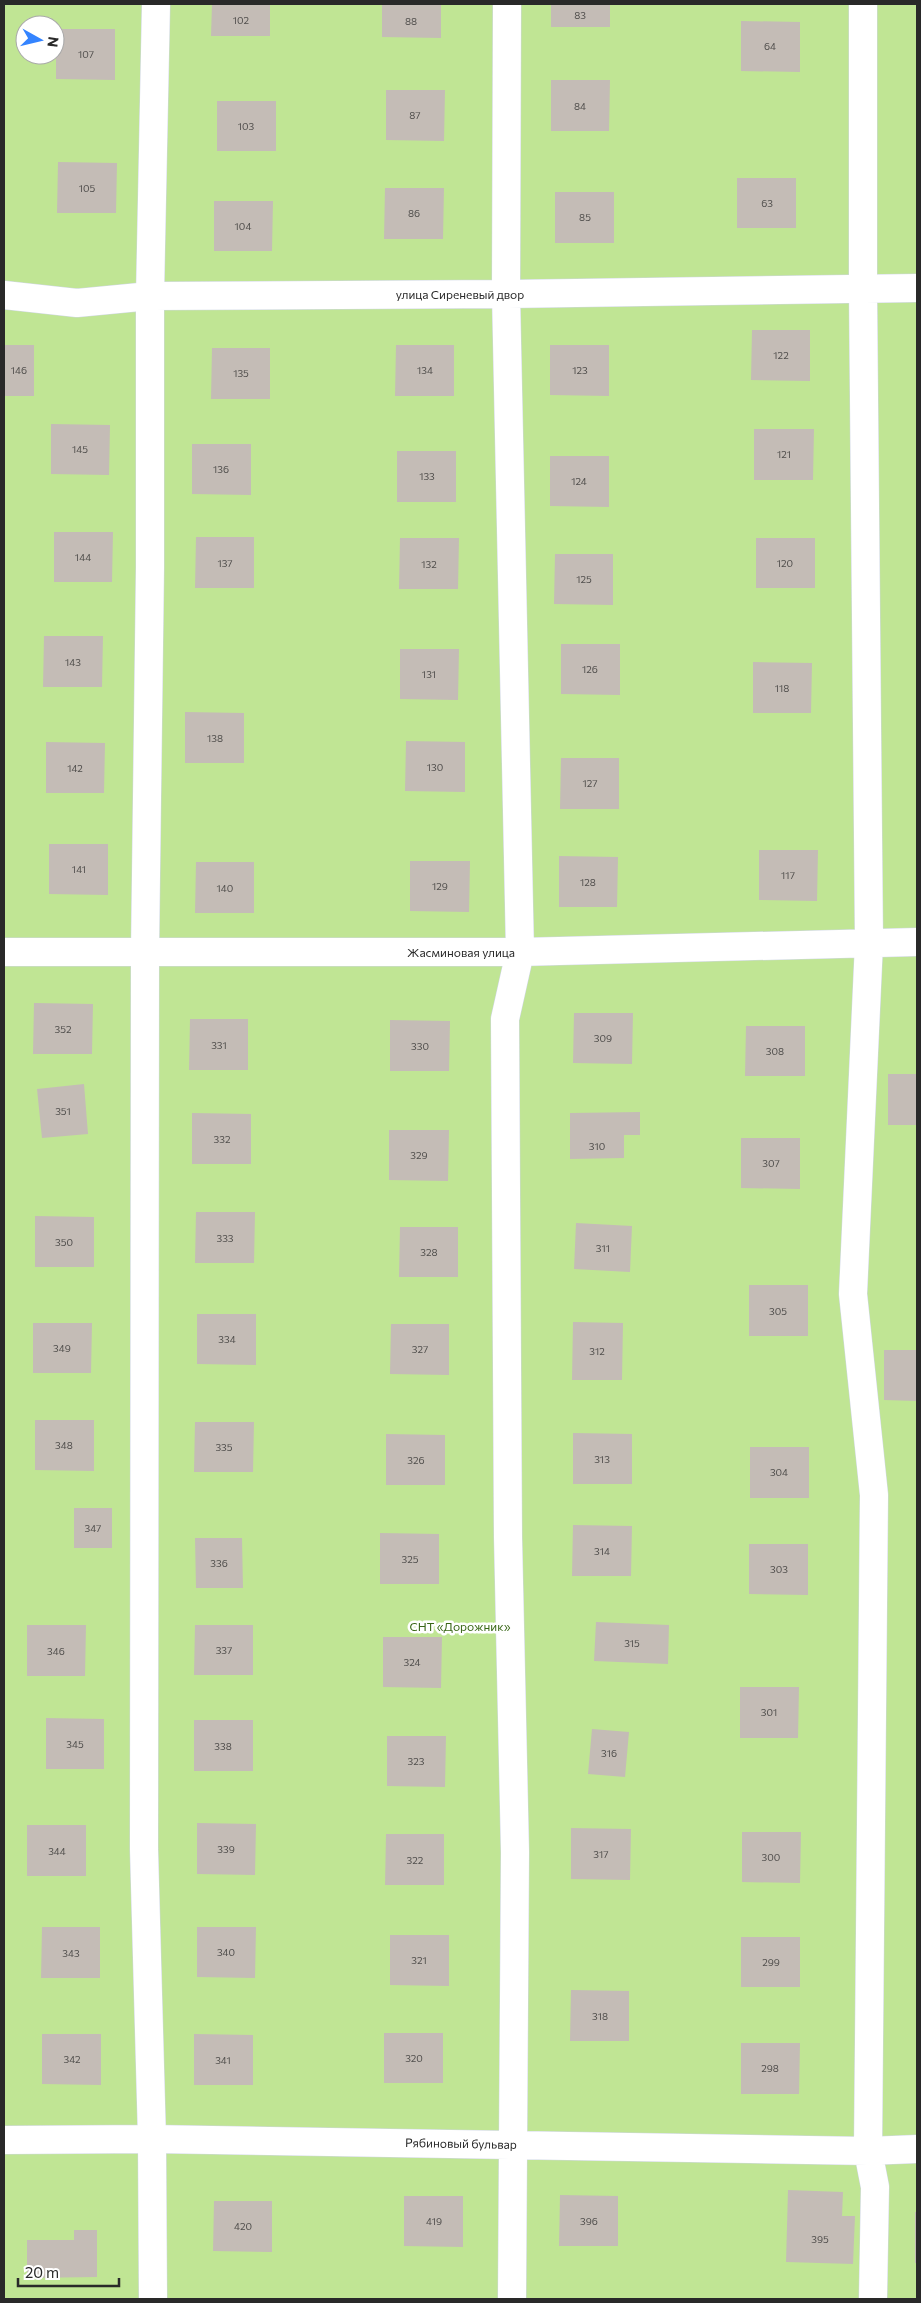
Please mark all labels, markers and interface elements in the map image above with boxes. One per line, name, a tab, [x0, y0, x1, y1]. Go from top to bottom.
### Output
house number: 83	[574, 9, 586, 21]
house number: 102	[233, 14, 250, 26]
north arrow	[15, 15, 65, 65]
house number: 88	[405, 15, 417, 27]
text: N	[44, 35, 63, 48]
house number: 64	[764, 40, 776, 52]
house number: 107	[78, 48, 94, 60]
house number: 84	[574, 100, 586, 112]
house number: 87	[409, 109, 421, 121]
house number: 103	[238, 120, 255, 132]
house number: 105	[79, 182, 96, 194]
house number: 63	[761, 197, 773, 209]
house number: 86	[408, 207, 420, 219]
house number: 85	[579, 211, 591, 223]
house number: 104	[235, 220, 251, 232]
street label: улица Сиреневый двор	[396, 287, 524, 301]
house number: 122	[773, 349, 789, 361]
house number: 146	[11, 364, 27, 376]
house number: 134	[417, 364, 433, 376]
house number: 123	[572, 364, 588, 376]
house number: 135	[233, 367, 249, 379]
house number: 145	[72, 443, 88, 455]
house number: 121	[777, 448, 791, 460]
house number: 136	[213, 463, 229, 475]
house number: 133	[419, 470, 435, 482]
house number: 124	[571, 475, 587, 487]
house number: 144	[75, 551, 91, 563]
house number: 137	[217, 557, 233, 569]
house number: 120	[777, 557, 793, 569]
house number: 132	[421, 558, 437, 570]
house number: 125	[576, 573, 592, 585]
house number: 143	[65, 656, 81, 668]
house number: 126	[582, 663, 598, 675]
house number: 131	[422, 668, 436, 680]
house number: 118	[775, 682, 789, 694]
house number: 138	[207, 732, 223, 744]
house number: 130	[427, 761, 443, 773]
house number: 142	[67, 762, 83, 774]
house number: 127	[582, 777, 598, 789]
house number: 141	[72, 863, 86, 875]
house number: 117	[781, 869, 795, 881]
house number: 128	[580, 876, 596, 888]
house number: 129	[432, 880, 448, 892]
house number: 140	[217, 882, 233, 894]
street label: Жасминовая улица	[407, 945, 515, 959]
house number: 352	[55, 1023, 72, 1035]
house number: 309	[594, 1032, 612, 1044]
house number: 331	[211, 1039, 227, 1051]
house number: 330	[411, 1040, 429, 1052]
house number: 308	[766, 1045, 784, 1057]
house number: 351	[55, 1105, 71, 1117]
house number: 332	[214, 1133, 231, 1145]
house number: 310	[589, 1140, 605, 1152]
house number: 329	[410, 1149, 428, 1161]
house number: 307	[762, 1157, 780, 1169]
house number: 333	[216, 1232, 234, 1244]
house number: 350	[55, 1236, 73, 1248]
house number: 311	[596, 1242, 610, 1254]
house number: 328	[420, 1246, 438, 1258]
house number: 305	[769, 1305, 787, 1317]
house number: 334	[218, 1333, 236, 1345]
house number: 349	[53, 1342, 71, 1354]
house number: 327	[412, 1343, 428, 1355]
house number: 312	[589, 1345, 605, 1357]
house number: 348	[55, 1439, 73, 1451]
house number: 335	[215, 1441, 233, 1453]
house number: 313	[594, 1453, 610, 1465]
house number: 326	[407, 1454, 425, 1466]
house number: 304	[770, 1466, 788, 1478]
house number: 347	[85, 1522, 101, 1534]
house number: 314	[594, 1545, 610, 1557]
house number: 325	[402, 1553, 419, 1565]
house number: 336	[210, 1557, 228, 1569]
house number: 303	[770, 1563, 788, 1575]
park label: СНТ «Дорожник»	[410, 1619, 511, 1633]
house number: 315	[624, 1637, 640, 1649]
house number: 337	[216, 1644, 232, 1656]
house number: 346	[47, 1645, 65, 1657]
house number: 324	[403, 1656, 421, 1668]
house number: 301	[761, 1706, 777, 1718]
house number: 345	[66, 1738, 84, 1750]
house number: 338	[214, 1740, 232, 1752]
house number: 316	[601, 1747, 617, 1759]
house number: 323	[408, 1755, 425, 1767]
house number: 339	[217, 1843, 235, 1855]
house number: 344	[48, 1845, 66, 1857]
house number: 317	[593, 1848, 609, 1860]
house number: 300	[762, 1851, 780, 1863]
house number: 322	[407, 1854, 424, 1866]
house number: 340	[217, 1946, 235, 1958]
house number: 343	[62, 1947, 80, 1959]
house number: 321	[411, 1954, 427, 1966]
house number: 299	[762, 1956, 780, 1968]
house number: 318	[592, 2010, 608, 2022]
house number: 320	[405, 2052, 423, 2064]
house number: 342	[63, 2053, 81, 2065]
house number: 341	[215, 2054, 231, 2066]
house number: 298	[761, 2062, 779, 2074]
street label: Рябиновый бульвар	[405, 2135, 517, 2151]
house number: 419	[426, 2215, 442, 2227]
house number: 396	[580, 2215, 598, 2227]
house number: 420	[234, 2220, 252, 2232]
house number: 395	[811, 2233, 829, 2245]
scale bar	[18, 2256, 119, 2288]
text: 20 m	[25, 2263, 59, 2281]

